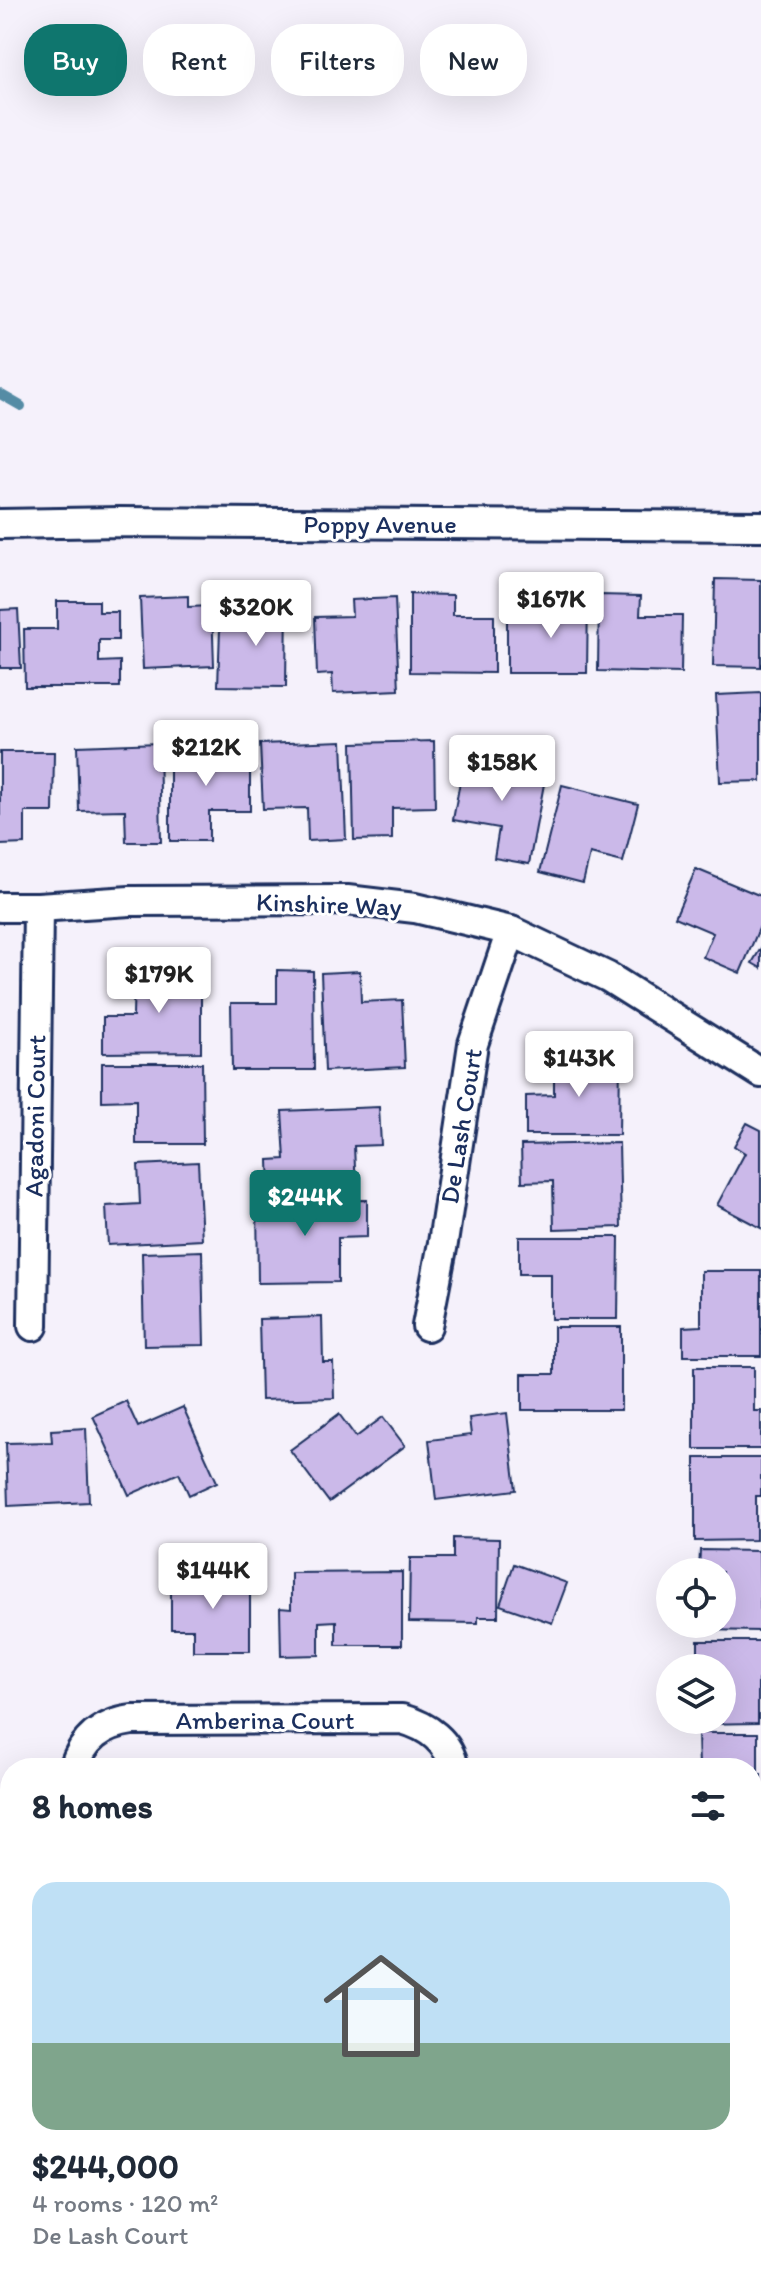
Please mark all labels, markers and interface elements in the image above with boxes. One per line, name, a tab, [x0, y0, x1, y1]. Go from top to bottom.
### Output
chip: Buy	[24, 24, 127, 96]
chip: Rent	[143, 24, 255, 96]
chip: Filters	[271, 24, 404, 96]
chip: New	[420, 24, 527, 96]
street label: Poppy Avenue	[303, 508, 457, 540]
pin: $167K	[495, 572, 607, 640]
pin: $320K	[200, 580, 312, 648]
text: $167K	[517, 582, 585, 614]
text: $320K	[219, 590, 293, 622]
pin: $212K	[150, 720, 262, 788]
text: $212K	[171, 730, 241, 762]
pin: $158K	[446, 735, 558, 803]
text: $158K	[467, 745, 537, 777]
street label: Kinshire Way	[256, 885, 402, 923]
pin: $179K	[103, 947, 215, 1015]
text: $179K	[125, 957, 193, 989]
pin: $143K	[523, 1031, 635, 1099]
street label: Agadoni Court	[18, 1034, 52, 1197]
text: $143K	[543, 1041, 615, 1073]
street label: De Lash Court	[433, 1046, 489, 1206]
pin: $244K	[249, 1170, 361, 1238]
text: $244K	[268, 1180, 342, 1212]
pin: $144K	[157, 1543, 269, 1611]
text: $144K	[176, 1553, 250, 1585]
map controls	[656, 1558, 736, 1734]
button: locate	[656, 1558, 736, 1638]
button: layers	[656, 1654, 736, 1734]
street label: Amberina Court	[175, 1704, 355, 1736]
icon: filters	[686, 1784, 730, 1828]
text: 8 homes	[32, 1786, 153, 1827]
icon: home	[309, 1934, 453, 2078]
text: $244,000	[32, 2146, 179, 2187]
text: 4 rooms · 120 m²	[32, 2187, 218, 2219]
text: De Lash Court	[32, 2219, 189, 2251]

